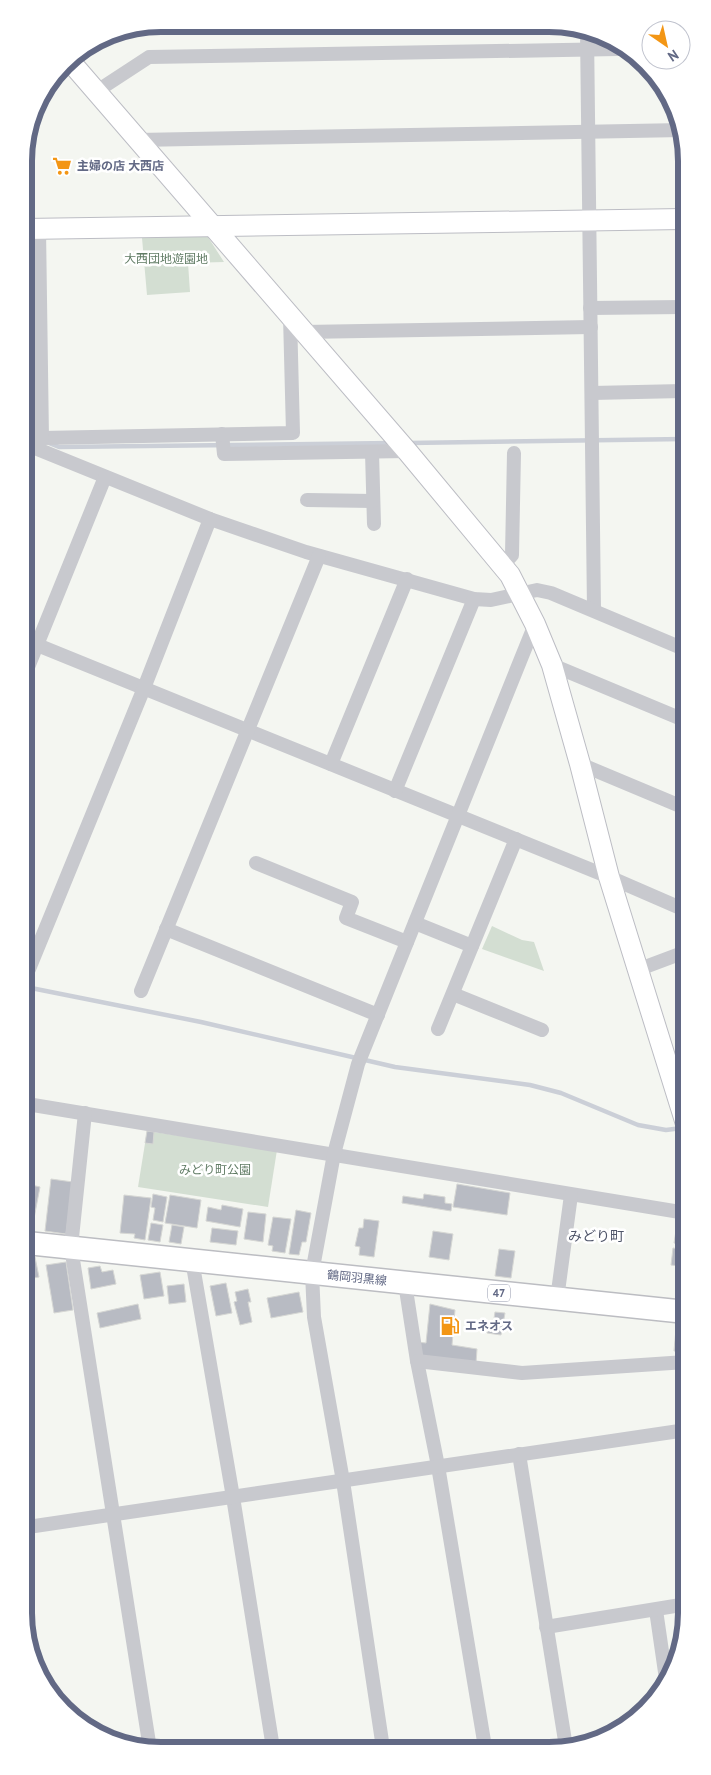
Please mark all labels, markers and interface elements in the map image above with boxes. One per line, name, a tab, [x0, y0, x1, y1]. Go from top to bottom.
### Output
north arrow	[641, 20, 691, 70]
text: N	[664, 46, 682, 66]
supermarket icon: 主婦の店 大西店	[51, 155, 73, 177]
place label: 主婦の店 大西店	[77, 158, 164, 173]
park label: 大西団地遊園地	[124, 251, 208, 266]
park label: みどり町公園	[179, 1162, 251, 1177]
district label: みどり町	[568, 1227, 624, 1245]
street label: 鶴岡羽黒線	[326, 1267, 388, 1288]
road number: 47	[488, 1285, 510, 1302]
fuel station icon: エネオス	[439, 1315, 461, 1337]
place label: エネオス	[465, 1318, 513, 1333]

